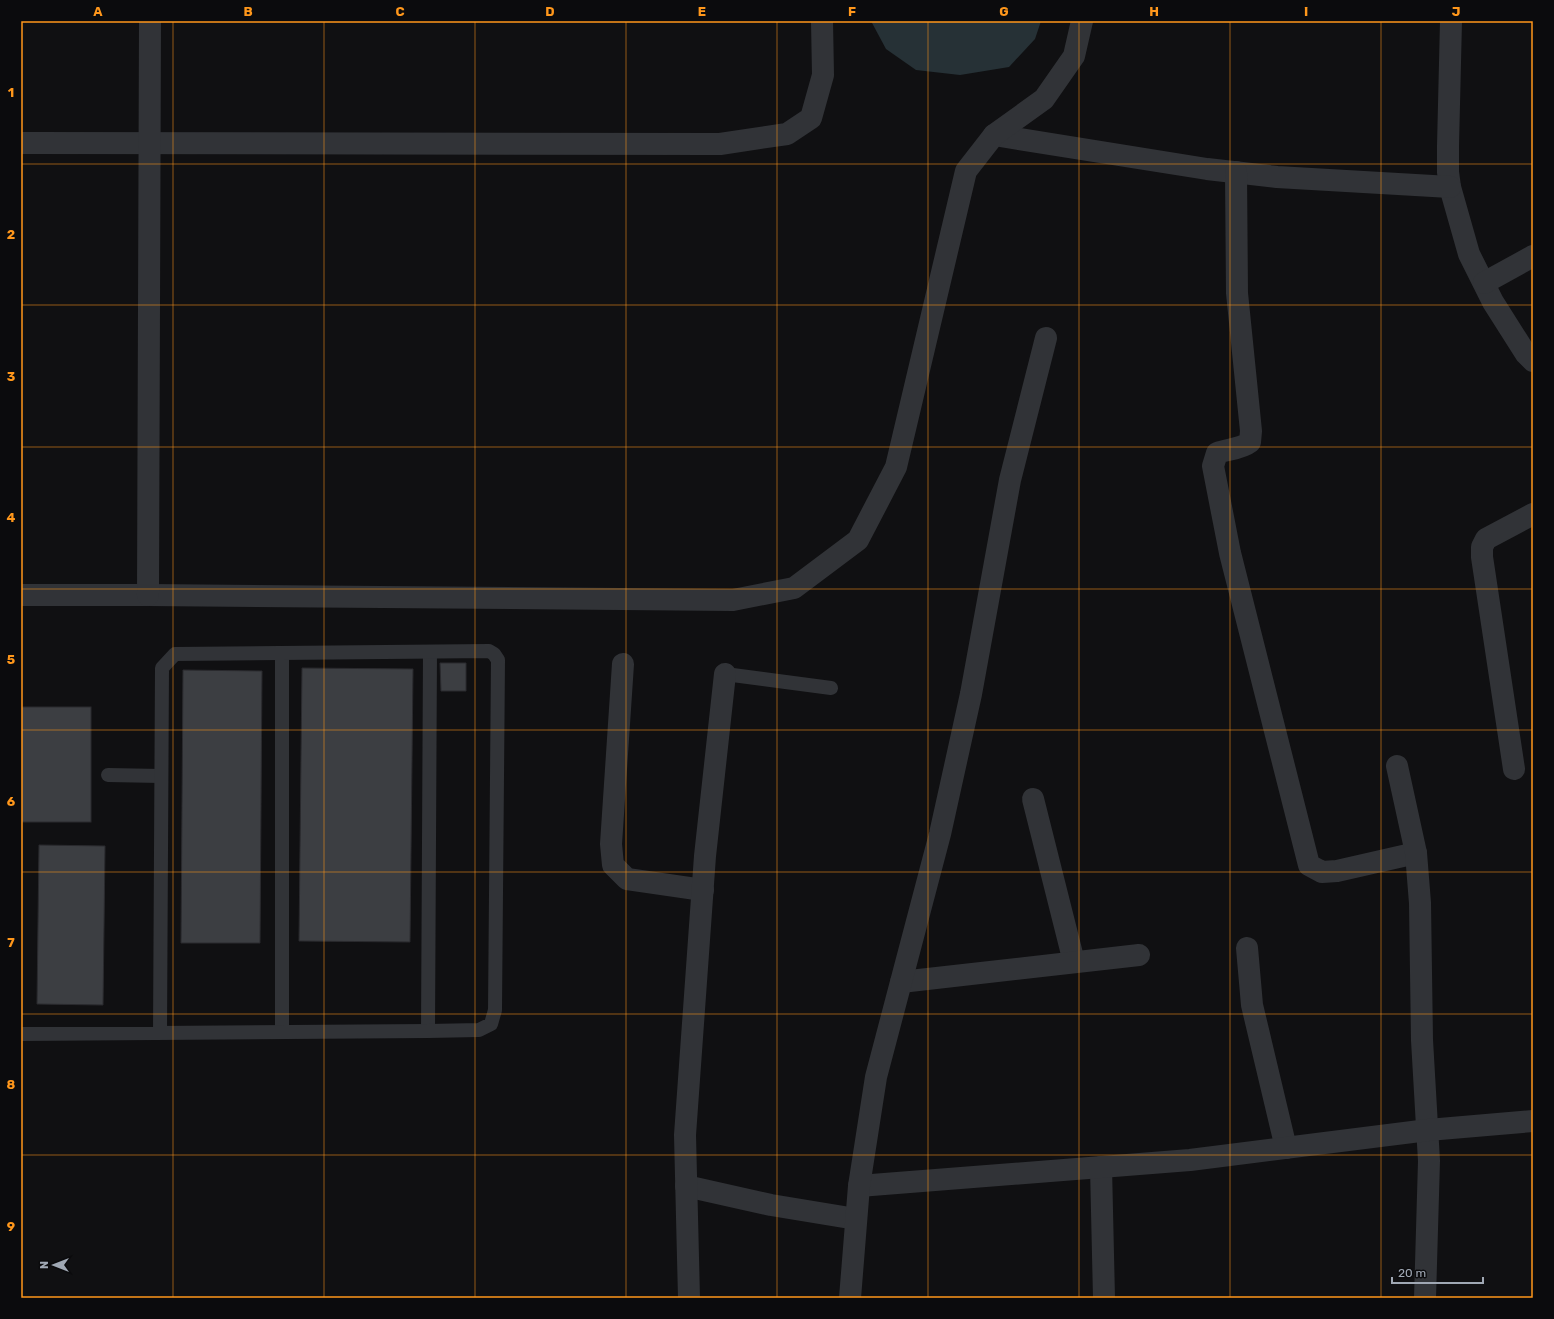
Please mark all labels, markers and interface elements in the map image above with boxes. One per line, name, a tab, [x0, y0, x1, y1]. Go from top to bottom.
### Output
text: A	[93, 4, 103, 19]
text: B	[243, 4, 253, 19]
text: C	[395, 4, 405, 19]
text: D	[545, 4, 555, 19]
text: E	[698, 4, 706, 19]
text: F	[848, 4, 856, 19]
text: G	[999, 4, 1009, 19]
text: H	[1149, 4, 1159, 19]
text: I	[1304, 4, 1308, 19]
text: J	[1452, 4, 1460, 19]
text: 1	[8, 85, 14, 100]
text: 2	[7, 227, 15, 242]
text: 3	[7, 369, 16, 384]
text: 4	[7, 510, 16, 525]
text: 5	[7, 652, 15, 667]
text: 6	[7, 794, 16, 809]
text: 7	[7, 935, 15, 950]
text: 8	[7, 1077, 16, 1092]
text: 9	[7, 1219, 15, 1234]
north arrow	[34, 1245, 74, 1285]
scale bar	[1392, 1259, 1483, 1285]
text: N	[38, 1261, 51, 1269]
text: 20 m	[1398, 1266, 1426, 1280]

